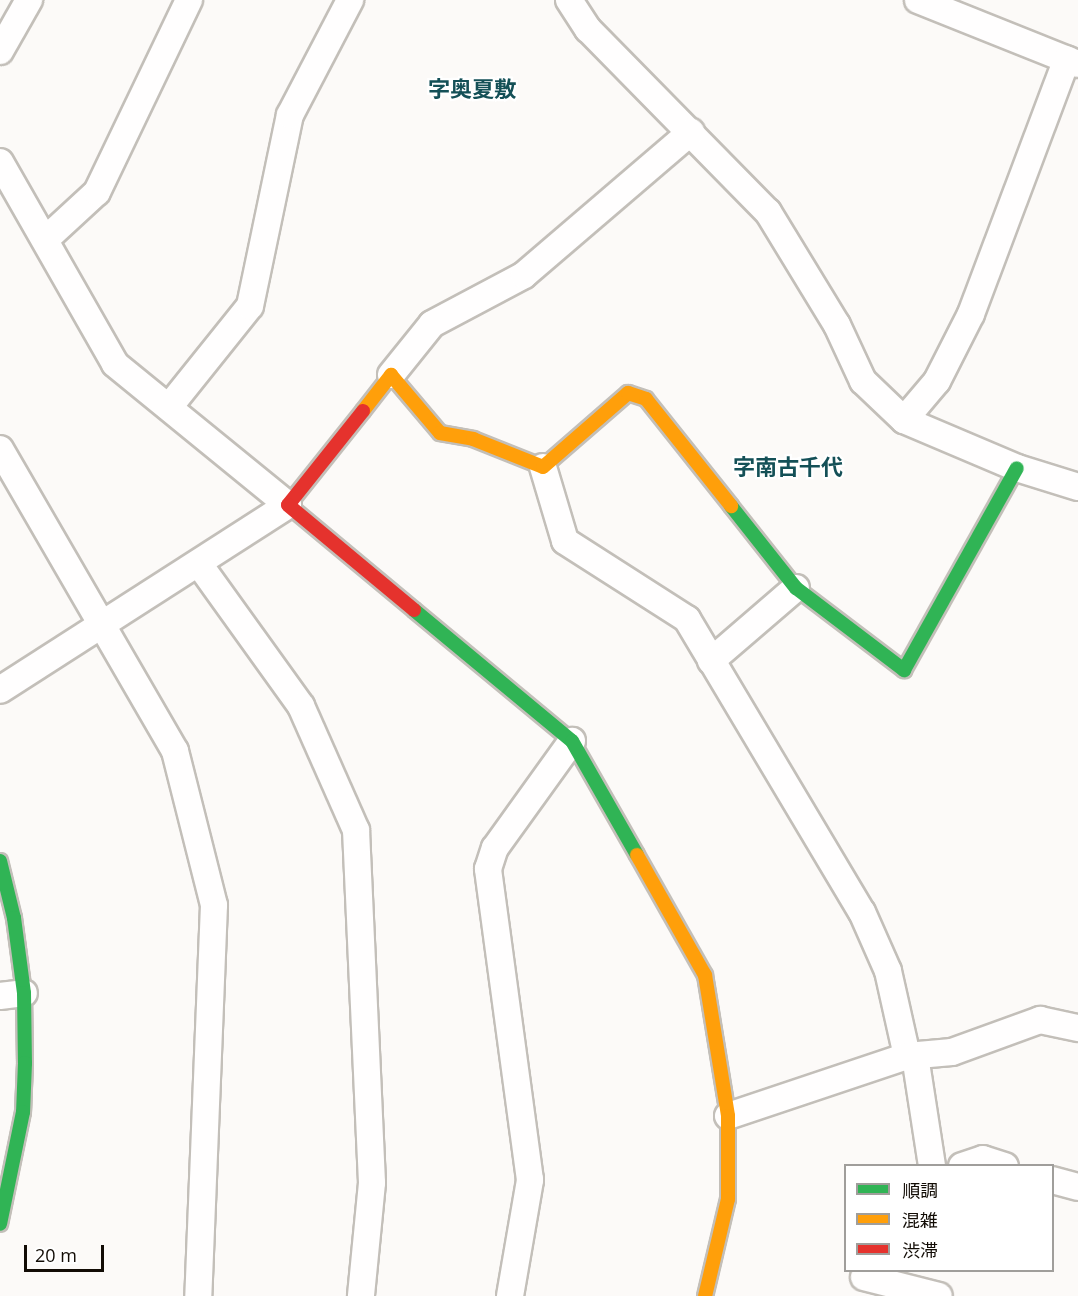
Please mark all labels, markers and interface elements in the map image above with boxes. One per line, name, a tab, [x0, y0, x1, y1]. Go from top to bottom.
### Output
district label: 字奥夏敷	[428, 76, 516, 102]
district label: 字南古千代	[733, 454, 843, 480]
legend	[844, 1164, 1054, 1272]
text: 順調	[902, 1178, 938, 1202]
text: 混雑	[902, 1208, 938, 1232]
scale bar	[27, 1233, 106, 1271]
text: 渋滞	[902, 1238, 938, 1262]
text: 20 m	[35, 1243, 77, 1267]

